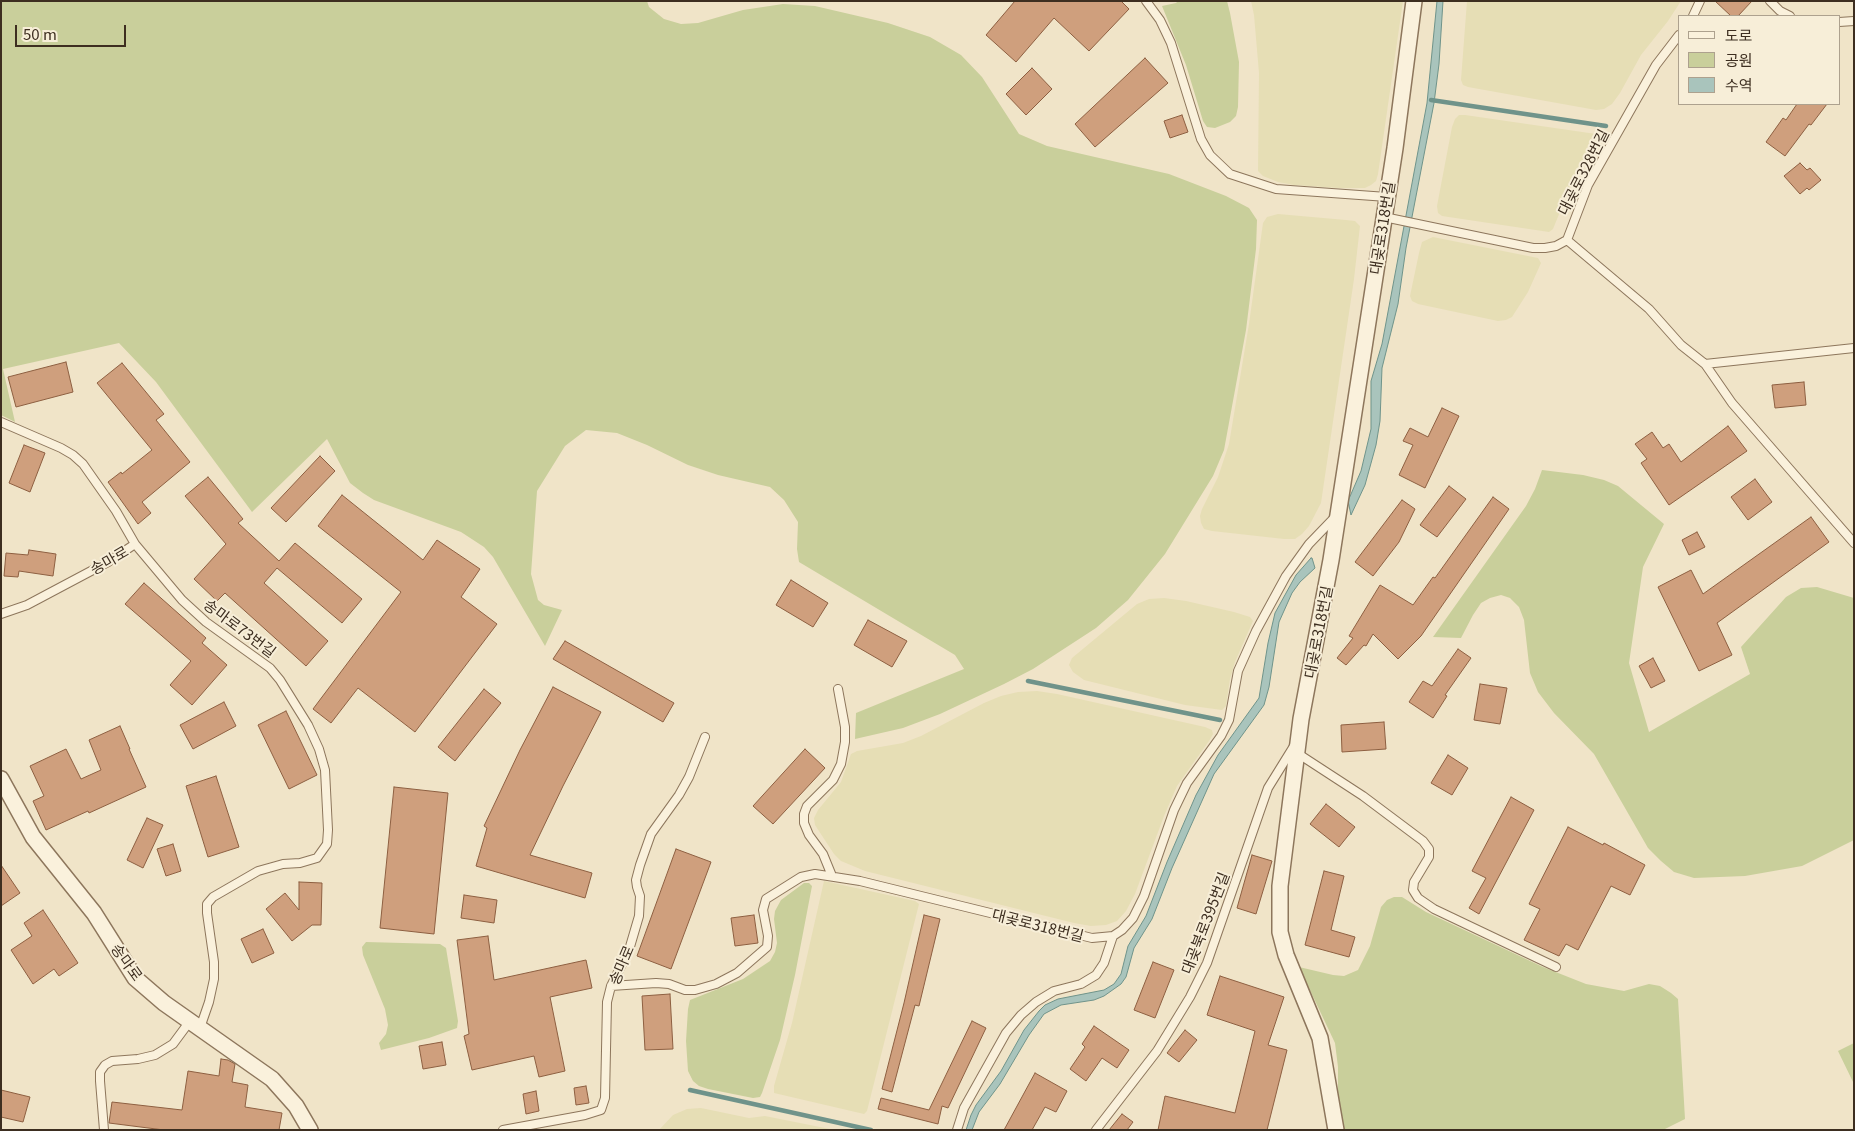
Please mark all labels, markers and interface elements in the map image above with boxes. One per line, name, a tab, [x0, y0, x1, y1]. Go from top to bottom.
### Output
scale bar	[18, 15, 129, 47]
legend	[1678, 15, 1840, 105]
text: 50 m	[23, 23, 57, 44]
text: 도로	[1725, 24, 1753, 45]
text: 공원	[1725, 49, 1753, 70]
text: 수역	[1725, 74, 1753, 95]
street label: 대곶로328번길	[1554, 126, 1612, 218]
street label: 대곶로318번길	[1366, 180, 1398, 276]
street label: 송마로	[87, 542, 131, 578]
street label: 대곶로318번길	[1300, 584, 1336, 680]
street label: 송마로73번길	[200, 595, 280, 661]
street label: 대곶북로395번길	[1177, 869, 1233, 977]
street label: 대곶로318번길	[990, 905, 1086, 945]
street label: 송마로	[108, 940, 146, 984]
street label: 송마로	[605, 942, 637, 988]

